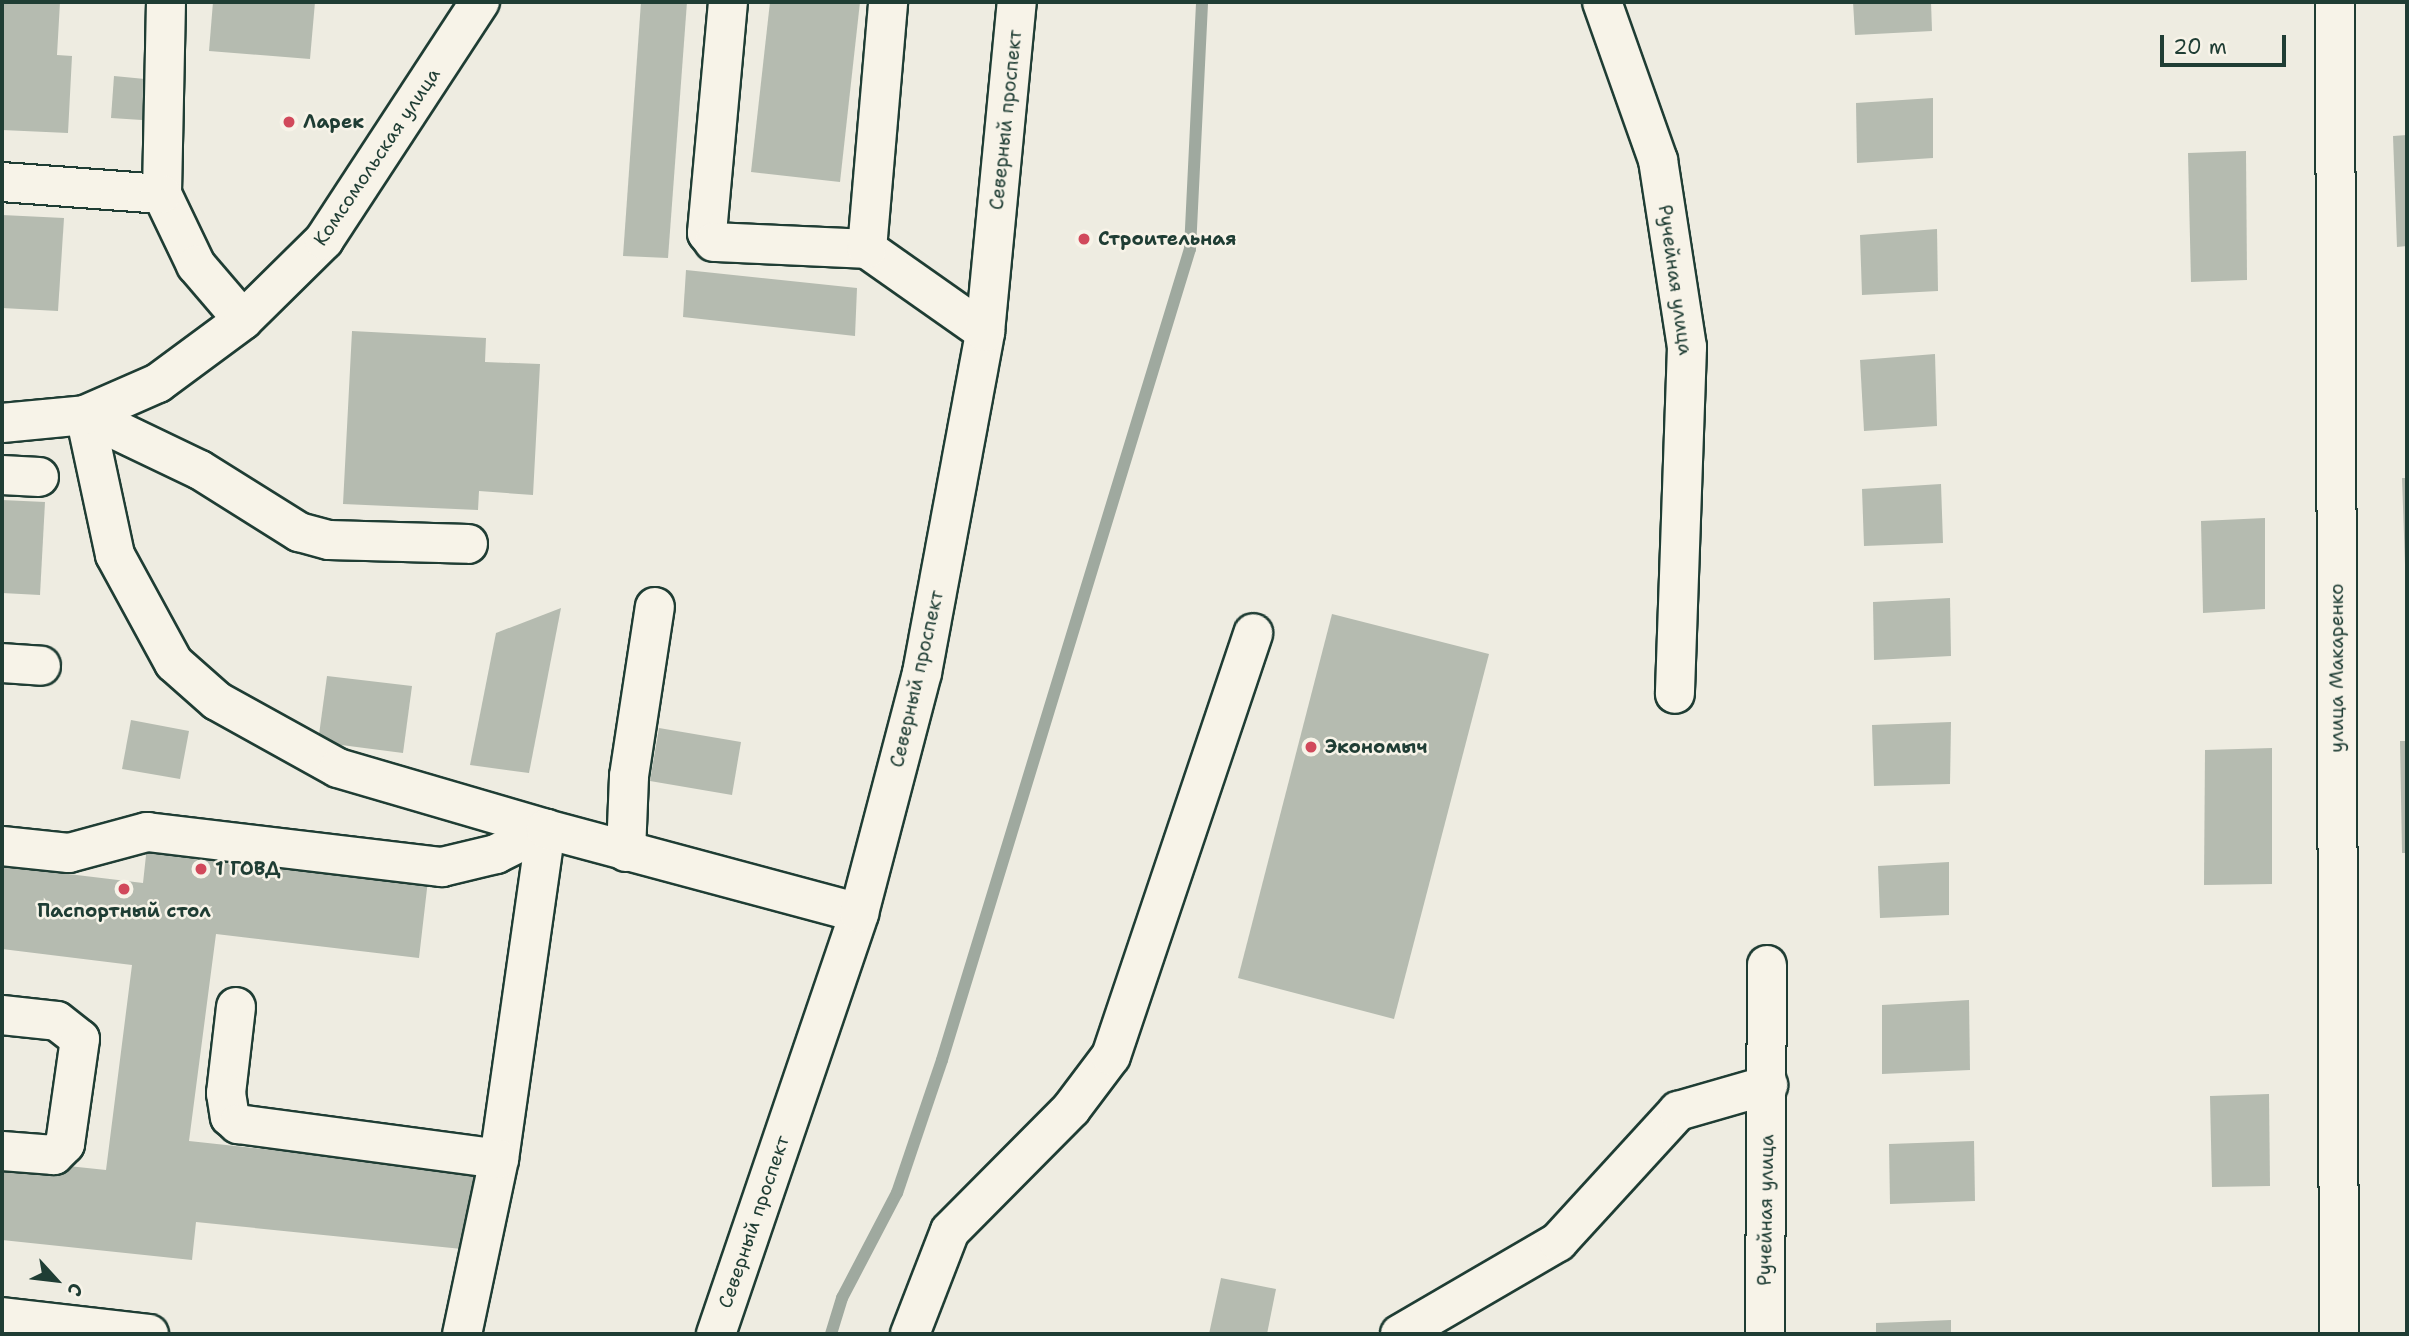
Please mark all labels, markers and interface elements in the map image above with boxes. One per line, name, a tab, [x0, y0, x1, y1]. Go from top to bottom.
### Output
scale bar	[2164, 21, 2290, 65]
street label: Северный проспект	[985, 29, 1027, 211]
text: 20 m	[2173, 33, 2227, 61]
street label: Комсомольская улица	[309, 64, 445, 250]
place label: Ларек	[303, 111, 364, 133]
marker: Ларек	[281, 114, 297, 130]
street label: Ручейная улица	[1653, 203, 1697, 357]
place label: Строительная	[1098, 228, 1237, 250]
marker: Строительная	[1076, 231, 1092, 247]
street label: улица Макаренко	[2326, 583, 2348, 753]
street label: Северный проспект	[886, 588, 948, 770]
place label: Экономыч	[1325, 736, 1427, 758]
marker: Экономыч	[1303, 739, 1319, 755]
place label: 1 ГОВД	[215, 858, 280, 880]
marker: 1 ГОВД	[193, 861, 209, 877]
marker: Паспортный стол	[116, 881, 132, 897]
place label: Паспортный стол	[37, 900, 211, 922]
street label: Северный проспект	[714, 1133, 794, 1311]
street label: Ручейная улица	[1753, 1134, 1779, 1286]
north arrow	[21, 1245, 91, 1315]
text: С	[61, 1279, 89, 1301]

